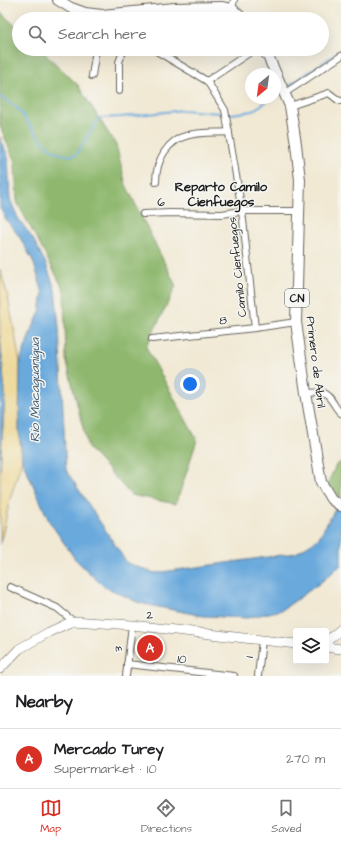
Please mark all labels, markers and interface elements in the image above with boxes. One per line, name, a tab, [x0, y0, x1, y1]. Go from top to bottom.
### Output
search box	[12, 12, 329, 56]
icon: search	[26, 23, 48, 45]
text: Search here	[58, 24, 147, 45]
north arrow	[245, 68, 281, 104]
district label: Reparto Camilo Cienfuegos	[175, 178, 268, 213]
street label: 6	[157, 194, 166, 211]
street label: Camilo Cienfuegos	[224, 216, 252, 318]
road number: CN	[285, 289, 309, 307]
street label: 8	[218, 312, 228, 329]
street label: Primero de Abril	[301, 315, 330, 409]
water label: Río Macaguanigua	[26, 336, 45, 442]
your location	[180, 374, 200, 394]
street label: 2	[145, 607, 155, 624]
map controls	[293, 628, 329, 664]
button: layers	[293, 628, 329, 664]
pin: A	[137, 633, 163, 663]
street label: 3	[110, 645, 127, 653]
street label: 10	[176, 651, 188, 669]
street label: 1	[241, 655, 258, 659]
text: Nearby	[16, 690, 73, 714]
text: Mercado Turey	[54, 739, 164, 760]
text: A	[25, 750, 33, 768]
text: 270 m	[286, 750, 325, 768]
text: Supermarket · 10	[54, 760, 157, 778]
tab: Map	[40, 797, 62, 836]
tab: Directions	[141, 797, 192, 836]
tab: Saved	[271, 797, 301, 836]

